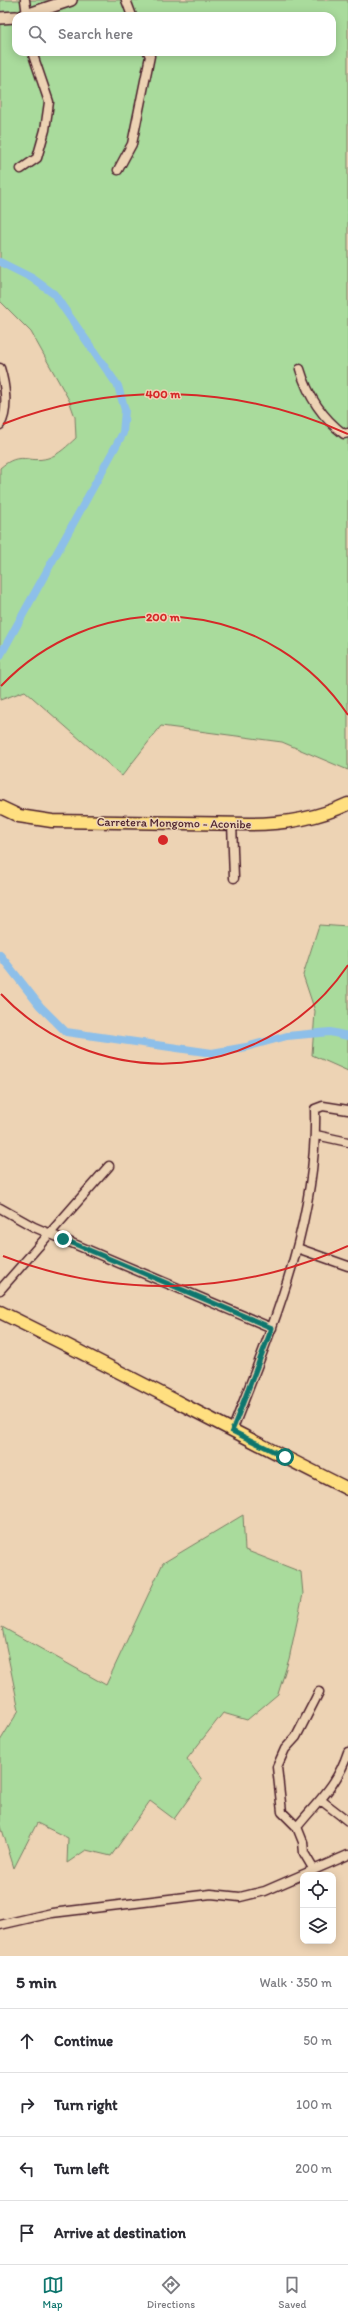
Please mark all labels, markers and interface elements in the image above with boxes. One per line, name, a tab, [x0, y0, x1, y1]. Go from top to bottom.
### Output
search box	[12, 12, 336, 56]
icon: search	[26, 23, 48, 45]
text: Search here	[58, 25, 133, 43]
text: 400 m	[146, 387, 181, 401]
text: 200 m	[146, 610, 181, 624]
street label: Carretera Mongomo - Aconibe	[97, 815, 252, 831]
centre of rings	[156, 833, 170, 847]
route end	[54, 1230, 72, 1248]
route start	[276, 1448, 294, 1466]
map controls	[300, 1872, 336, 1944]
button: locate	[300, 1872, 336, 1908]
button: layers	[300, 1908, 336, 1944]
text: 5 min	[16, 1972, 56, 1992]
text: Walk · 350 m	[260, 1975, 332, 1990]
icon: ahead	[16, 2030, 38, 2052]
text: Continue	[54, 2032, 113, 2050]
text: 50 m	[303, 2033, 332, 2048]
icon: right	[16, 2094, 38, 2116]
text: Turn right	[54, 2096, 118, 2114]
text: 100 m	[296, 2097, 332, 2112]
icon: left	[16, 2158, 38, 2180]
text: Turn left	[54, 2160, 109, 2178]
text: 200 m	[295, 2161, 332, 2176]
icon: arrive	[16, 2222, 38, 2244]
text: Arrive at destination	[54, 2224, 186, 2242]
tab: Map	[42, 2274, 64, 2311]
tab: Directions	[147, 2274, 195, 2311]
tab: Saved	[278, 2274, 306, 2311]

